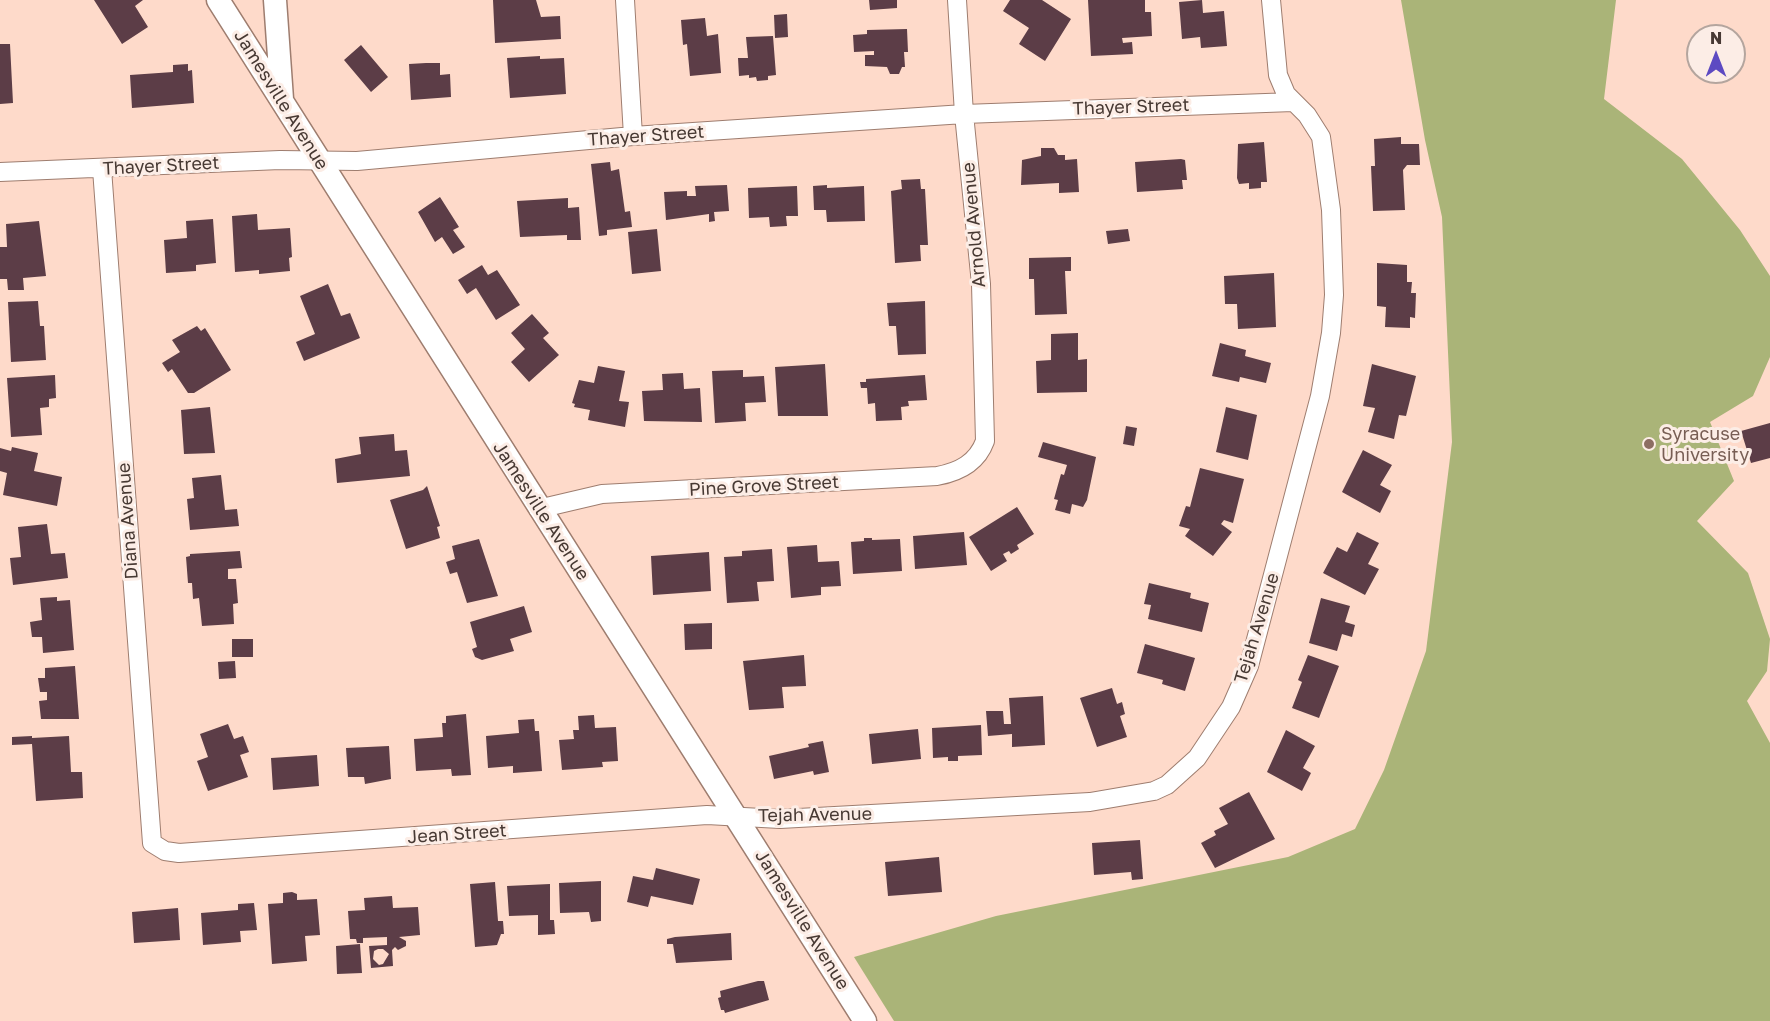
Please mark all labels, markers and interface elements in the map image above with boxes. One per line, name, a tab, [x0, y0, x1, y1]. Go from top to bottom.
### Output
north arrow	[1686, 24, 1746, 84]
street label: Jamesville Avenue	[229, 26, 333, 174]
text: N	[1710, 28, 1722, 48]
street label: Thayer Street	[1072, 94, 1190, 120]
street label: Thayer Street	[587, 121, 705, 151]
street label: Thayer Street	[102, 152, 220, 180]
street label: Arnold Avenue	[958, 161, 990, 289]
place label: Syracuse University	[1661, 423, 1749, 466]
marker: Syracuse University	[1642, 437, 1656, 451]
street label: Jamesville Avenue	[488, 438, 594, 584]
street label: Diana Avenue	[113, 462, 143, 580]
street label: Pine Grove Street	[688, 471, 840, 501]
street label: Tejah Avenue	[1230, 570, 1284, 686]
street label: Tejah Avenue	[758, 803, 872, 827]
street label: Jean Street	[407, 820, 507, 848]
street label: Jamesville Avenue	[750, 846, 854, 994]

